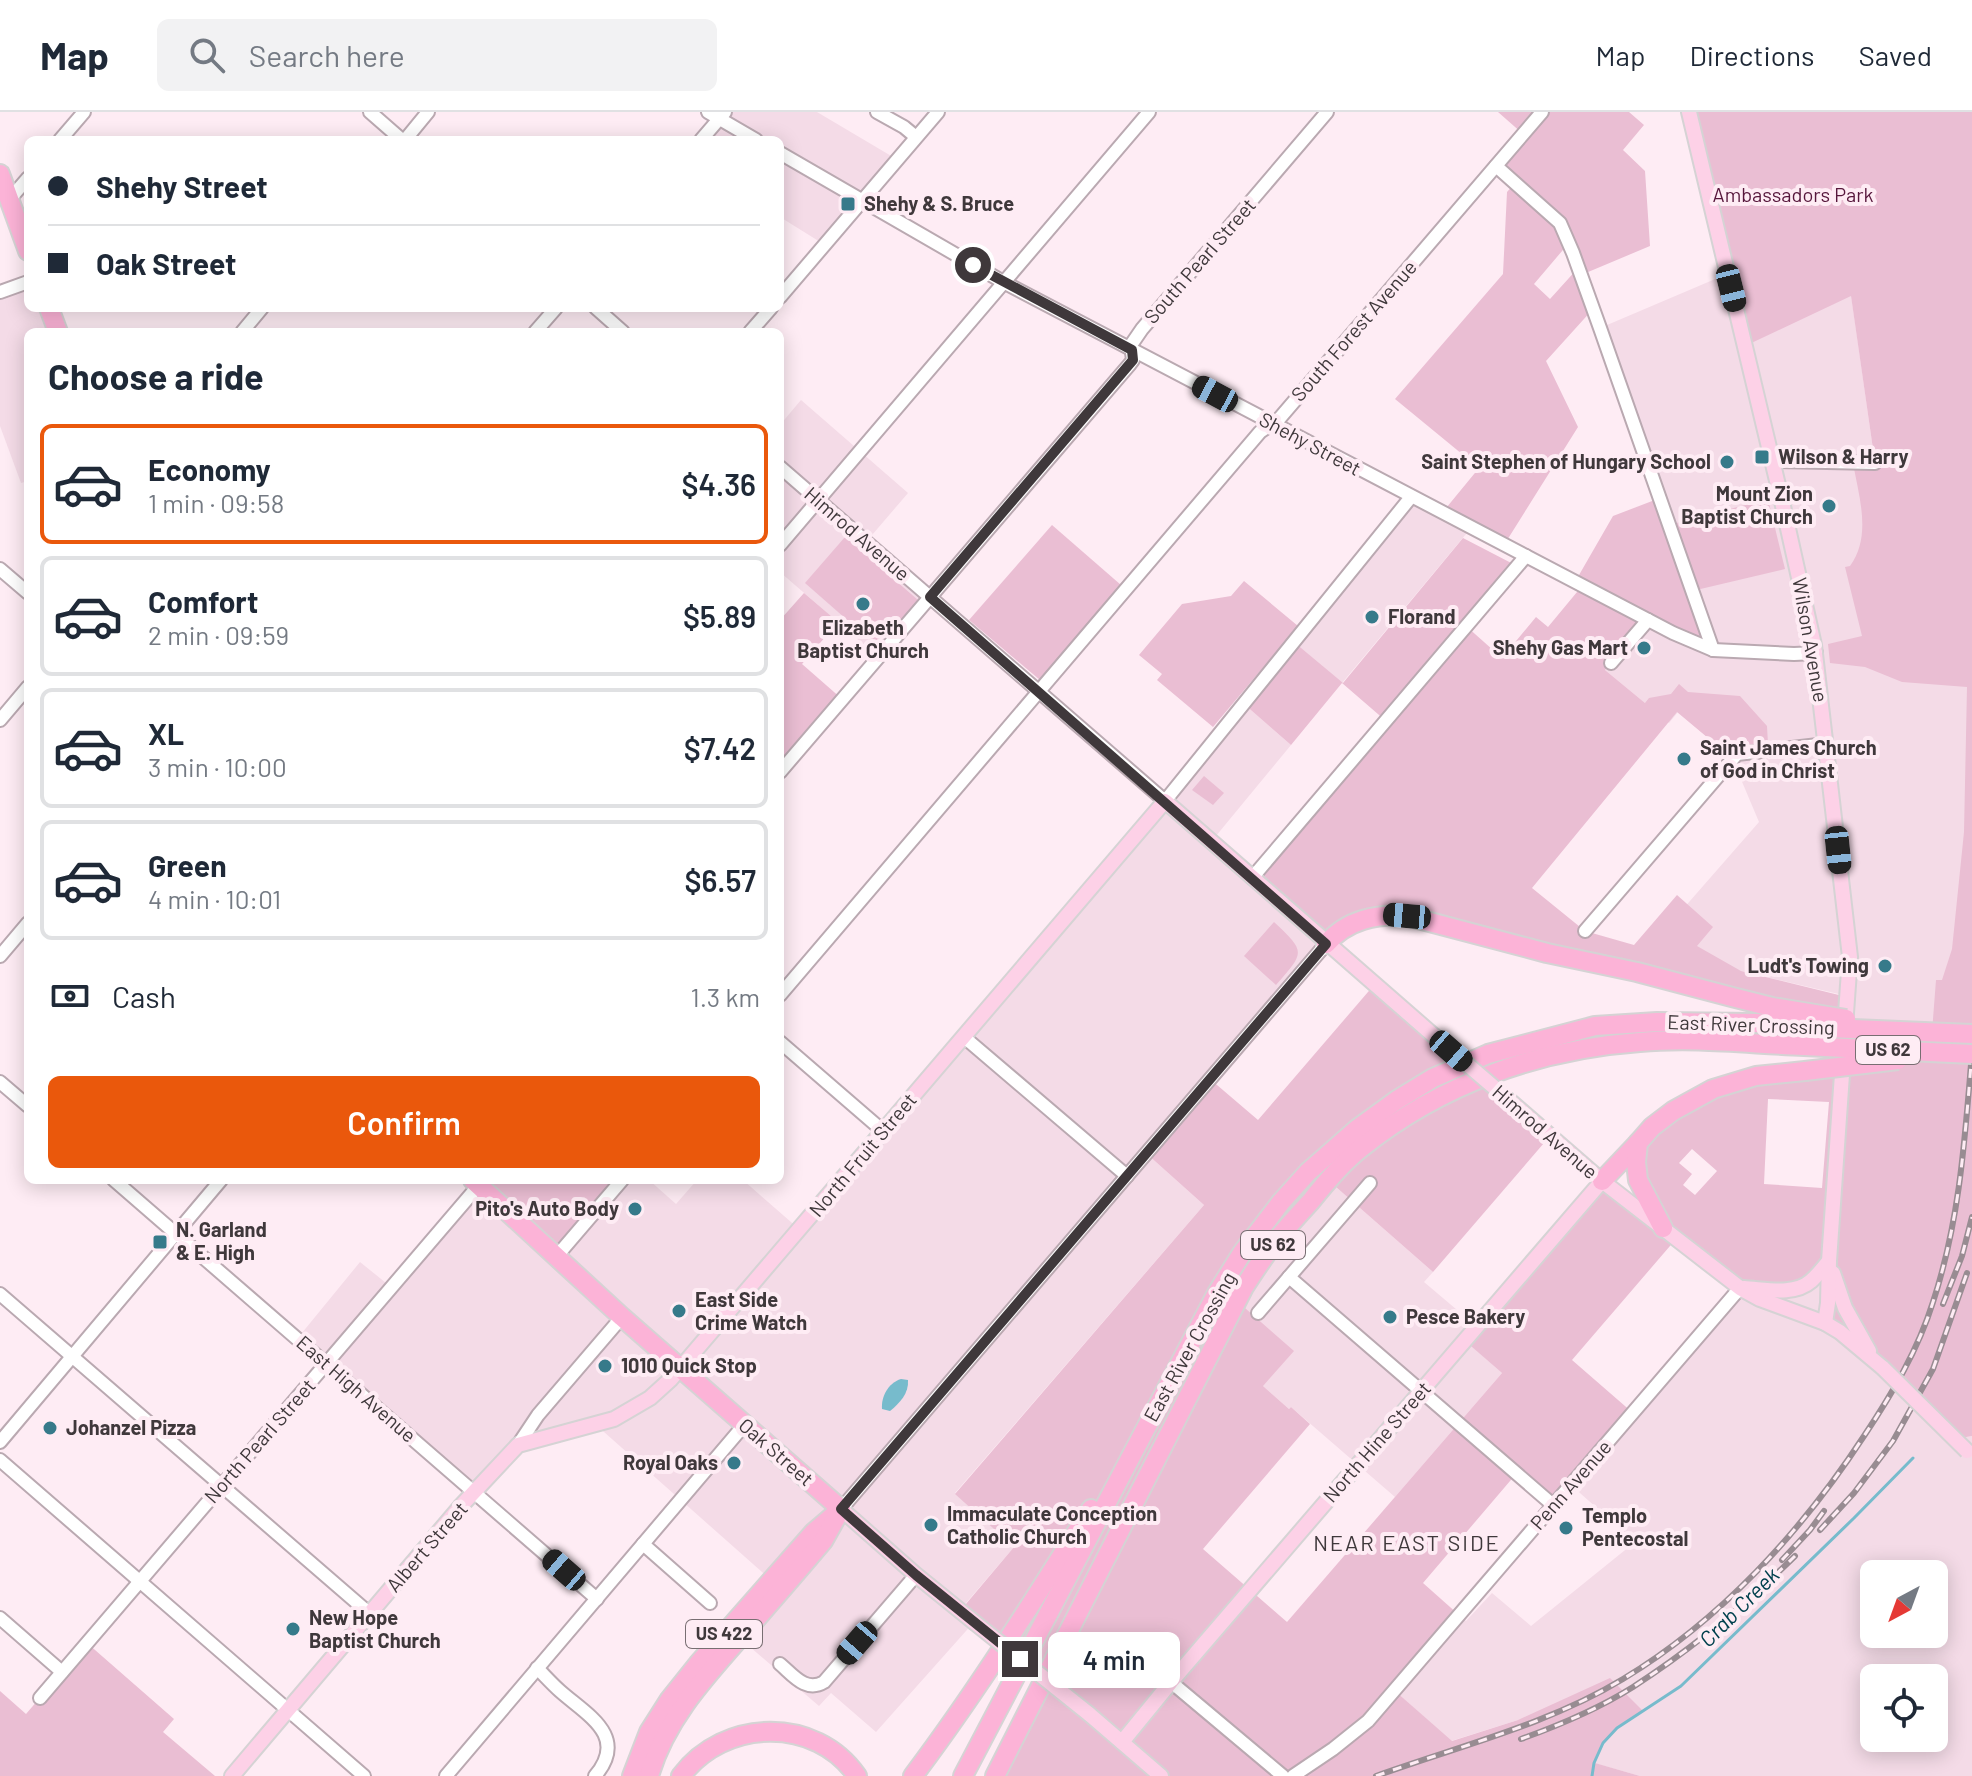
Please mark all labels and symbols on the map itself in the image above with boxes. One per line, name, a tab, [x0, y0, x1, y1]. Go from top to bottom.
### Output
park label: Ambassadors Park	[1713, 182, 1873, 206]
place label: Shehy & S. Bruce	[864, 191, 1014, 215]
street label: South Pearl Street	[1138, 193, 1260, 328]
marker: Shehy & S. Bruce	[839, 195, 857, 213]
route start	[955, 247, 991, 283]
street label: South Forest Avenue	[1285, 255, 1421, 406]
car	[1714, 262, 1748, 314]
car	[1188, 372, 1242, 416]
street label: Shehy Street	[1256, 406, 1365, 480]
place label: Wilson & Harry	[1778, 444, 1908, 468]
marker: Wilson & Harry	[1753, 448, 1771, 466]
place label: Saint Stephen of Hungary School	[1421, 449, 1711, 473]
marker: Saint Stephen of Hungary School	[1718, 453, 1736, 471]
street label: Himrod Avenue	[800, 481, 915, 585]
place label: Mount Zion Baptist Church	[1681, 481, 1813, 528]
marker: Mount Zion Baptist Church	[1820, 497, 1838, 515]
street label: Wilson Avenue	[1788, 576, 1834, 704]
marker: Elizabeth Baptist Church	[854, 595, 872, 613]
place label: Florand	[1388, 604, 1456, 628]
marker: Florand	[1363, 608, 1381, 626]
place label: Elizabeth Baptist Church	[797, 615, 929, 662]
place label: Shehy Gas Mart	[1493, 635, 1628, 659]
marker: Shehy Gas Mart	[1635, 639, 1653, 657]
place label: Saint James Church of God in Christ	[1700, 735, 1877, 782]
marker: Saint James Church of God in Christ	[1675, 750, 1693, 768]
car	[1824, 825, 1852, 875]
car	[1382, 902, 1432, 930]
place label: Ludt's Towing	[1747, 953, 1869, 977]
marker: Ludt's Towing	[1876, 957, 1894, 975]
street label: East River Crossing	[1667, 1009, 1835, 1039]
car	[1425, 1026, 1477, 1076]
road number: US 62	[1856, 1036, 1920, 1064]
street label: Himrod Avenue	[1488, 1079, 1603, 1183]
street label: North Fruit Street	[804, 1088, 921, 1221]
place label: Pito's Auto Body	[475, 1196, 619, 1220]
marker: Pito's Auto Body	[626, 1200, 644, 1218]
place label: N. Garland & E. High	[176, 1217, 267, 1264]
road number: US 62	[1241, 1231, 1305, 1259]
marker: N. Garland & E. High	[151, 1233, 169, 1251]
street label: East River Crossing	[1138, 1267, 1240, 1426]
place label: East Side Crime Watch	[695, 1287, 807, 1334]
marker: East Side Crime Watch	[670, 1302, 688, 1320]
place label: Pesce Bakery	[1406, 1304, 1525, 1328]
marker: Pesce Bakery	[1381, 1308, 1399, 1326]
street label: East High Avenue	[292, 1330, 421, 1447]
place label: 1010 Quick Stop	[621, 1353, 757, 1377]
marker: 1010 Quick Stop	[596, 1357, 614, 1375]
street label: North Pearl Street	[199, 1373, 320, 1507]
street label: North Hine Street	[1317, 1376, 1435, 1507]
street label: Oak Street	[734, 1412, 819, 1490]
place label: Johanzel Pizza	[66, 1415, 196, 1439]
marker: Johanzel Pizza	[41, 1419, 59, 1437]
street label: Penn Avenue	[1525, 1434, 1616, 1534]
place label: Royal Oaks	[623, 1450, 718, 1474]
marker: Royal Oaks	[725, 1454, 743, 1472]
street label: Albert Street	[381, 1496, 472, 1596]
place label: Immaculate Conception Catholic Church	[947, 1501, 1157, 1548]
place label: Templo Pentecostal	[1582, 1503, 1688, 1550]
marker: Immaculate Conception Catholic Church	[922, 1516, 940, 1534]
marker: Templo Pentecostal	[1557, 1519, 1575, 1537]
district label: NEAR EAST SIDE	[1313, 1529, 1501, 1555]
car	[538, 1545, 590, 1595]
north arrow	[1860, 1560, 1948, 1648]
water label: Crab Creek	[1693, 1561, 1784, 1652]
place label: New Hope Baptist Church	[309, 1605, 441, 1652]
car	[832, 1617, 882, 1669]
marker: New Hope Baptist Church	[284, 1620, 302, 1638]
road number: US 422	[686, 1620, 762, 1648]
callout: 4 min	[1048, 1631, 1180, 1687]
route end	[1002, 1641, 1038, 1677]

